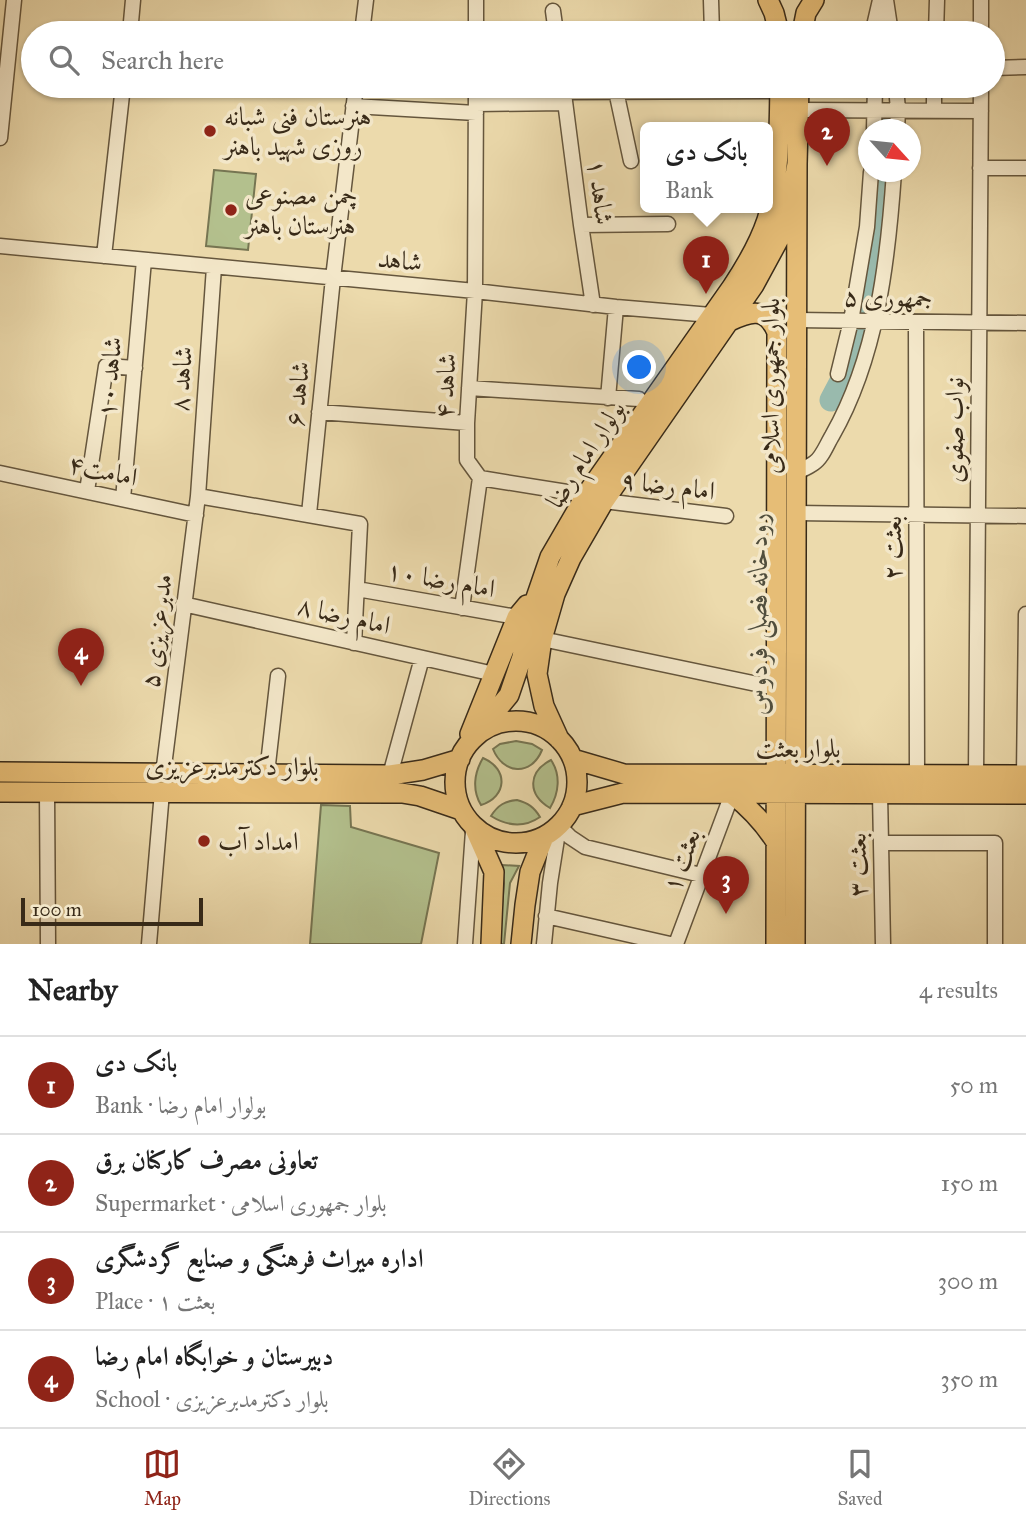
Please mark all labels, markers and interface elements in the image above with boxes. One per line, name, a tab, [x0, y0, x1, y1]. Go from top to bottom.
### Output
search box	[21, 21, 1005, 98]
icon: search	[45, 41, 83, 79]
text: Search here	[101, 44, 224, 76]
place label: هنرستان فنی شبانه‌ روزی شهید باهنر	[221, 100, 372, 163]
pin: 2	[804, 108, 850, 166]
north arrow	[858, 119, 921, 182]
popup	[640, 122, 773, 213]
marker: هنرستان فنی شبانه‌ روزی شهید باهنر	[202, 123, 218, 139]
text: بانک دی	[665, 135, 748, 167]
street label: شاهد ۱	[581, 158, 621, 226]
text: Bank	[665, 176, 713, 204]
place label: چمن مصنوعی هنرستان باهنر	[242, 179, 358, 241]
marker: چمن مصنوعی هنرستان باهنر	[223, 202, 239, 218]
pin: 1	[683, 236, 729, 294]
street label: شاهد	[376, 242, 424, 278]
street label: جمهوری ۵	[843, 280, 933, 315]
street label: بلوار جمهوری اسلامی	[754, 298, 787, 474]
street label: شاهد ۱۰	[90, 335, 128, 419]
street label: شاهد ۸	[163, 345, 199, 413]
your location	[622, 350, 656, 384]
street label: شاهد ۴	[427, 352, 463, 420]
street label: شاهد ۶	[278, 360, 316, 428]
street label: نواب صفوی	[938, 377, 971, 483]
street label: بولوار امام رضا	[538, 394, 638, 518]
street label: امامت۴	[65, 447, 141, 493]
street label: امام رضا ۹	[618, 463, 717, 514]
water label: رودخانه فصلی فردوس	[740, 512, 778, 716]
street label: بعثت ۲	[876, 516, 908, 580]
street label: امام رضا ۱۰	[383, 554, 498, 611]
street label: مدبرعزیزی ۵	[133, 572, 181, 690]
street label: امام رضا ۸	[293, 589, 394, 648]
pin: 4	[58, 628, 104, 686]
street label: بلوار بعثت	[755, 732, 841, 764]
street label: بلوار دکترمدبرعزیزی	[145, 750, 319, 784]
street label: بعثت ۱	[655, 824, 707, 896]
place label: امداد آب	[218, 825, 299, 857]
street label: بعثت ۳	[840, 832, 874, 898]
marker: امداد آب	[196, 833, 212, 849]
pin: 3	[703, 856, 749, 914]
scale bar	[21, 895, 203, 927]
text: 100 m	[32, 898, 82, 921]
text: Nearby	[28, 972, 118, 1008]
text: 4 results	[919, 976, 998, 1004]
text: بانک دی	[95, 1046, 177, 1078]
text: 1	[46, 1071, 56, 1099]
text: 50 m	[950, 1071, 998, 1099]
text: Bank · بولوار امام رضا	[95, 1091, 266, 1119]
text: تعاونی مصرف کارکنان برق	[95, 1144, 318, 1176]
text: 2	[45, 1169, 57, 1197]
text: 150 m	[941, 1169, 998, 1197]
text: Supermarket · بلوار جمهوری اسلامی	[95, 1189, 387, 1217]
text: اداره میراث فرهنگی و صنایع گردشگری	[95, 1242, 424, 1274]
text: 3	[46, 1267, 56, 1295]
text: 300 m	[938, 1267, 998, 1295]
text: Place · بعثت ۱	[95, 1287, 215, 1315]
text: دبیرستان و خوابگاه امام رضا	[95, 1340, 333, 1372]
text: 4	[45, 1365, 57, 1393]
text: 350 m	[940, 1365, 998, 1393]
text: School · بلوار دکترمدبرعزیزی	[95, 1385, 329, 1413]
tab: Map	[143, 1445, 181, 1510]
tab: Directions	[468, 1445, 550, 1510]
tab: Saved	[837, 1445, 883, 1510]

